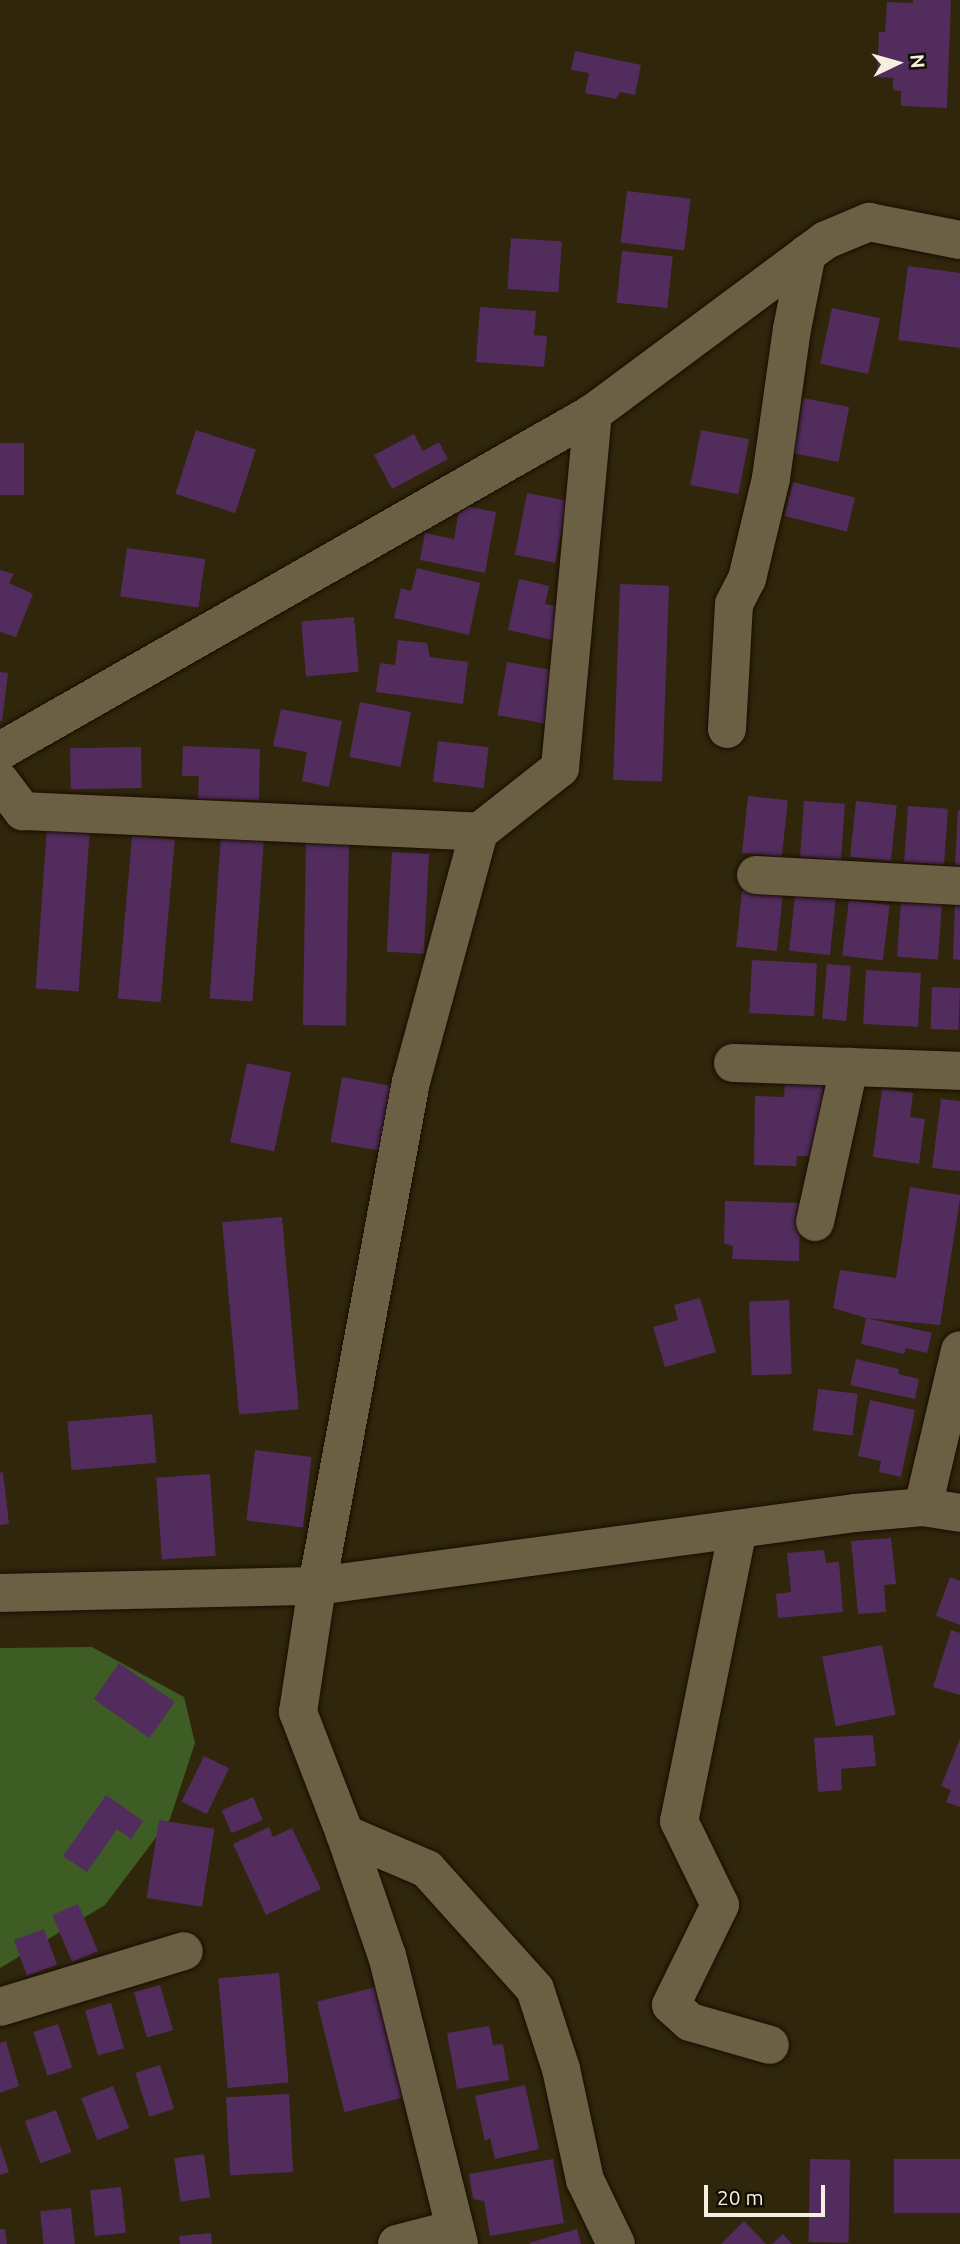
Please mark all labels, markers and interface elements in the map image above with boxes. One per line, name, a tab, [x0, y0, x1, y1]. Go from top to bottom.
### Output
north arrow	[862, 28, 932, 98]
text: N	[906, 53, 929, 69]
scale bar	[708, 2170, 829, 2214]
text: 20 m	[717, 2185, 764, 2209]

